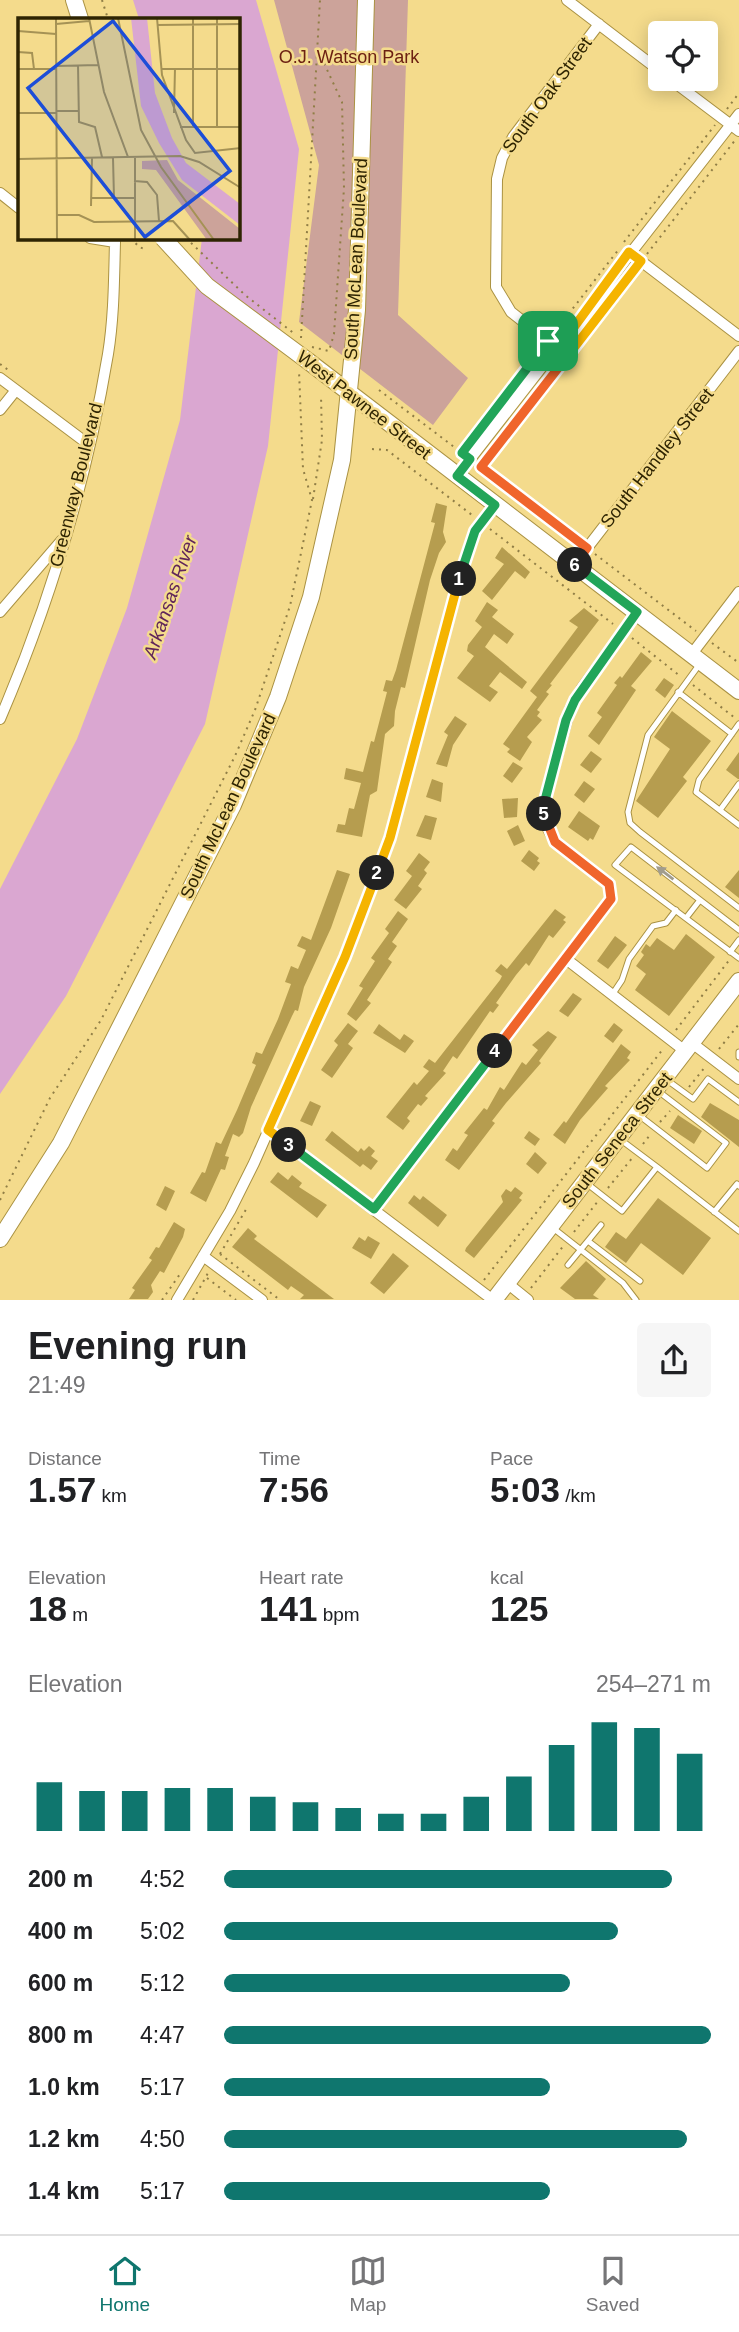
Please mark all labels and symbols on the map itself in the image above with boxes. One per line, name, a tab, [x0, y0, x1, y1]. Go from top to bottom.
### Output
inset map	[18, 18, 240, 240]
street label: South Oak Street	[498, 33, 596, 157]
park label: O.J. Watson Park	[279, 47, 420, 67]
street label: South McLean Boulevard	[341, 158, 371, 360]
pin	[518, 311, 578, 371]
street label: West Pawnee Street	[293, 347, 435, 463]
street label: South Handley Street	[596, 384, 718, 532]
street label: Greenway Boulevard	[46, 401, 106, 569]
water label: Arkansas River	[139, 532, 201, 662]
pin: 6	[558, 548, 592, 582]
pin: 1	[442, 562, 476, 596]
street label: South McLean Boulevard	[176, 710, 280, 902]
pin: 5	[526, 796, 562, 832]
pin: 2	[360, 856, 394, 890]
one-way arrow	[656, 867, 674, 881]
pin: 4	[477, 1034, 512, 1068]
street label: South Seneca Street	[558, 1068, 676, 1212]
pin: 3	[272, 1128, 306, 1162]

